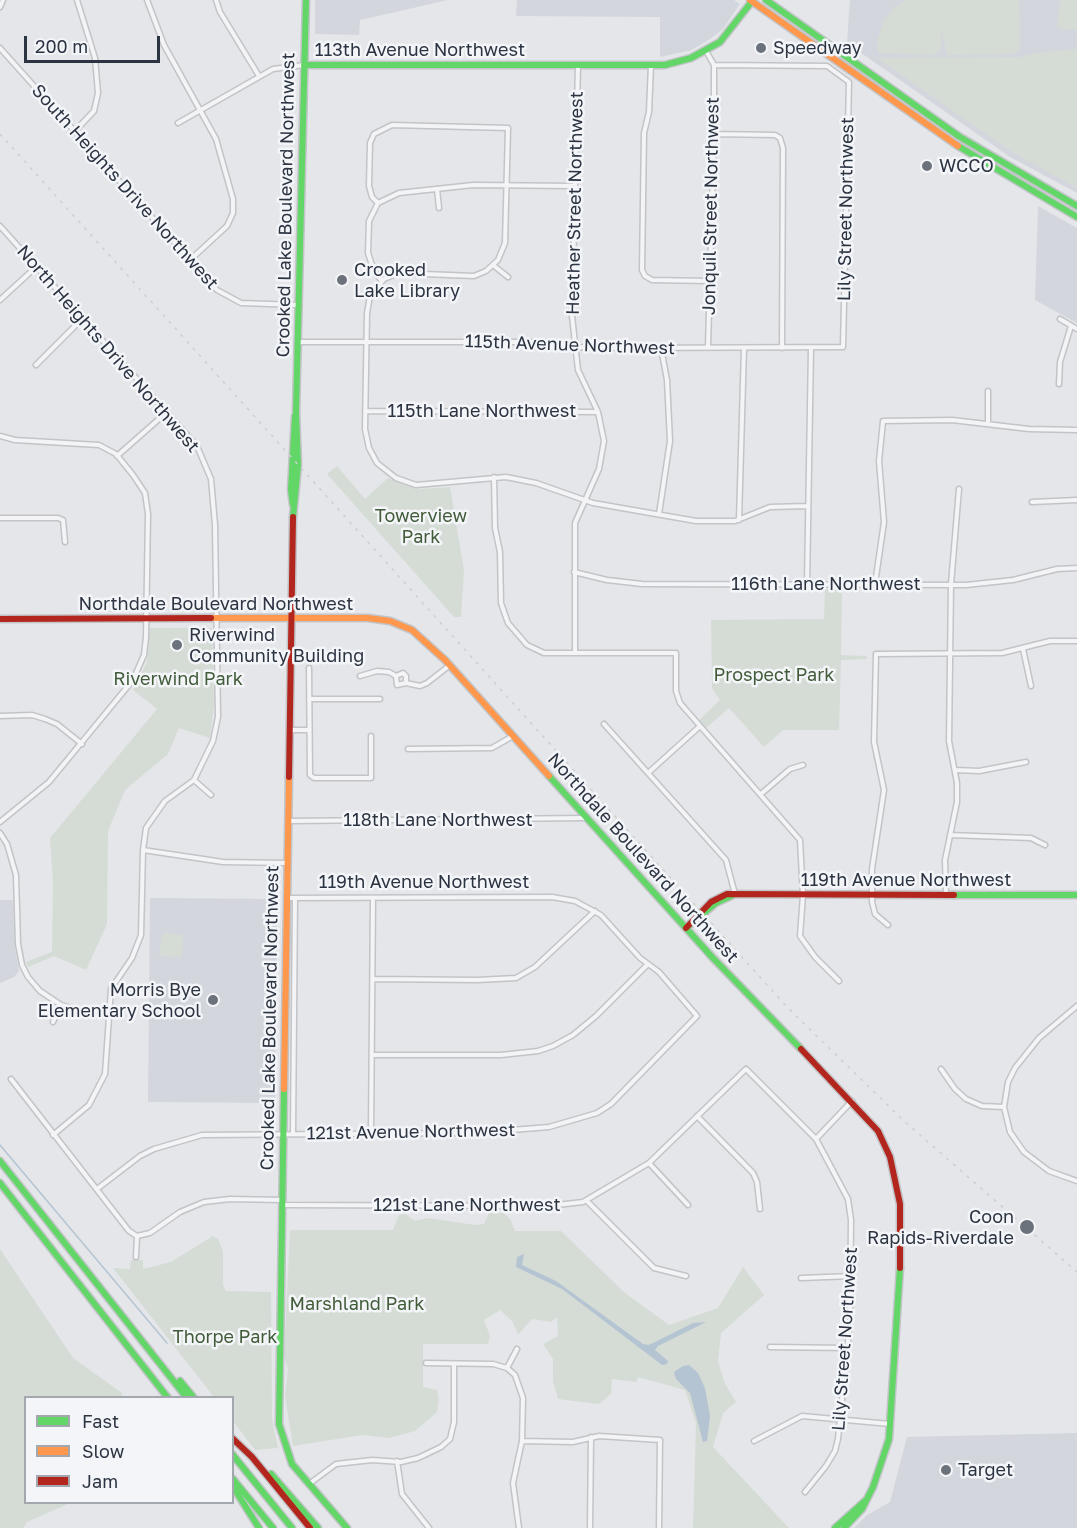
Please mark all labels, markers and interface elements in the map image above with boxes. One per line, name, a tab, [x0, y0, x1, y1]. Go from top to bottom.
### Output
scale bar	[27, 24, 164, 62]
text: 200 m	[35, 35, 88, 57]
place label: Speedway	[773, 37, 862, 59]
street label: 113th Avenue Northwest	[315, 39, 525, 61]
marker: Speedway	[754, 41, 768, 55]
street label: Crooked Lake Boulevard Northwest	[273, 52, 299, 358]
street label: South Heights Drive Northwest	[27, 80, 223, 294]
street label: Heather Street Northwest	[562, 91, 588, 315]
street label: Jonquil Street Northwest	[698, 97, 724, 315]
street label: Lily Street Northwest	[834, 117, 858, 301]
place label: WCCO	[939, 155, 994, 177]
marker: WCCO	[920, 159, 934, 173]
street label: North Heights Drive Northwest	[12, 241, 204, 457]
place label: Crooked Lake Library	[354, 259, 460, 302]
marker: Crooked Lake Library	[335, 273, 349, 287]
street label: 115th Avenue Northwest	[465, 331, 675, 359]
street label: 115th Lane Northwest	[388, 400, 576, 422]
park label: Towerview Park	[375, 505, 467, 548]
street label: 116th Lane Northwest	[731, 573, 921, 595]
street label: Northdale Boulevard Northwest	[79, 593, 353, 615]
place label: Riverwind Community Building	[189, 624, 364, 666]
marker: Riverwind Community Building	[170, 638, 184, 652]
park label: Prospect Park	[714, 664, 834, 686]
park label: Riverwind Park	[113, 668, 243, 690]
street label: Northdale Boulevard Northwest	[543, 749, 743, 967]
street label: 118th Lane Northwest	[343, 809, 533, 831]
street label: Crooked Lake Boulevard Northwest	[257, 865, 283, 1171]
street label: 119th Avenue Northwest	[801, 869, 1011, 891]
street label: 119th Avenue Northwest	[319, 871, 529, 893]
place label: Morris Bye Elementary School	[37, 979, 201, 1022]
marker: Morris Bye Elementary School	[206, 993, 220, 1007]
street label: 121st Avenue Northwest	[306, 1119, 516, 1145]
street label: 121st Lane Northwest	[373, 1194, 561, 1216]
place label: Coon Rapids-Riverdale	[867, 1206, 1014, 1248]
marker: Coon Rapids-Riverdale	[1018, 1218, 1036, 1236]
street label: Lily Street Northwest	[828, 1246, 862, 1432]
park label: Marshland Park	[290, 1293, 424, 1315]
park label: Thorpe Park	[172, 1326, 278, 1348]
legend	[24, 1396, 234, 1504]
text: Fast	[82, 1410, 119, 1432]
text: Slow	[82, 1440, 124, 1462]
place label: Target	[958, 1459, 1013, 1481]
marker: Target	[939, 1463, 953, 1477]
text: Jam	[82, 1470, 118, 1492]

